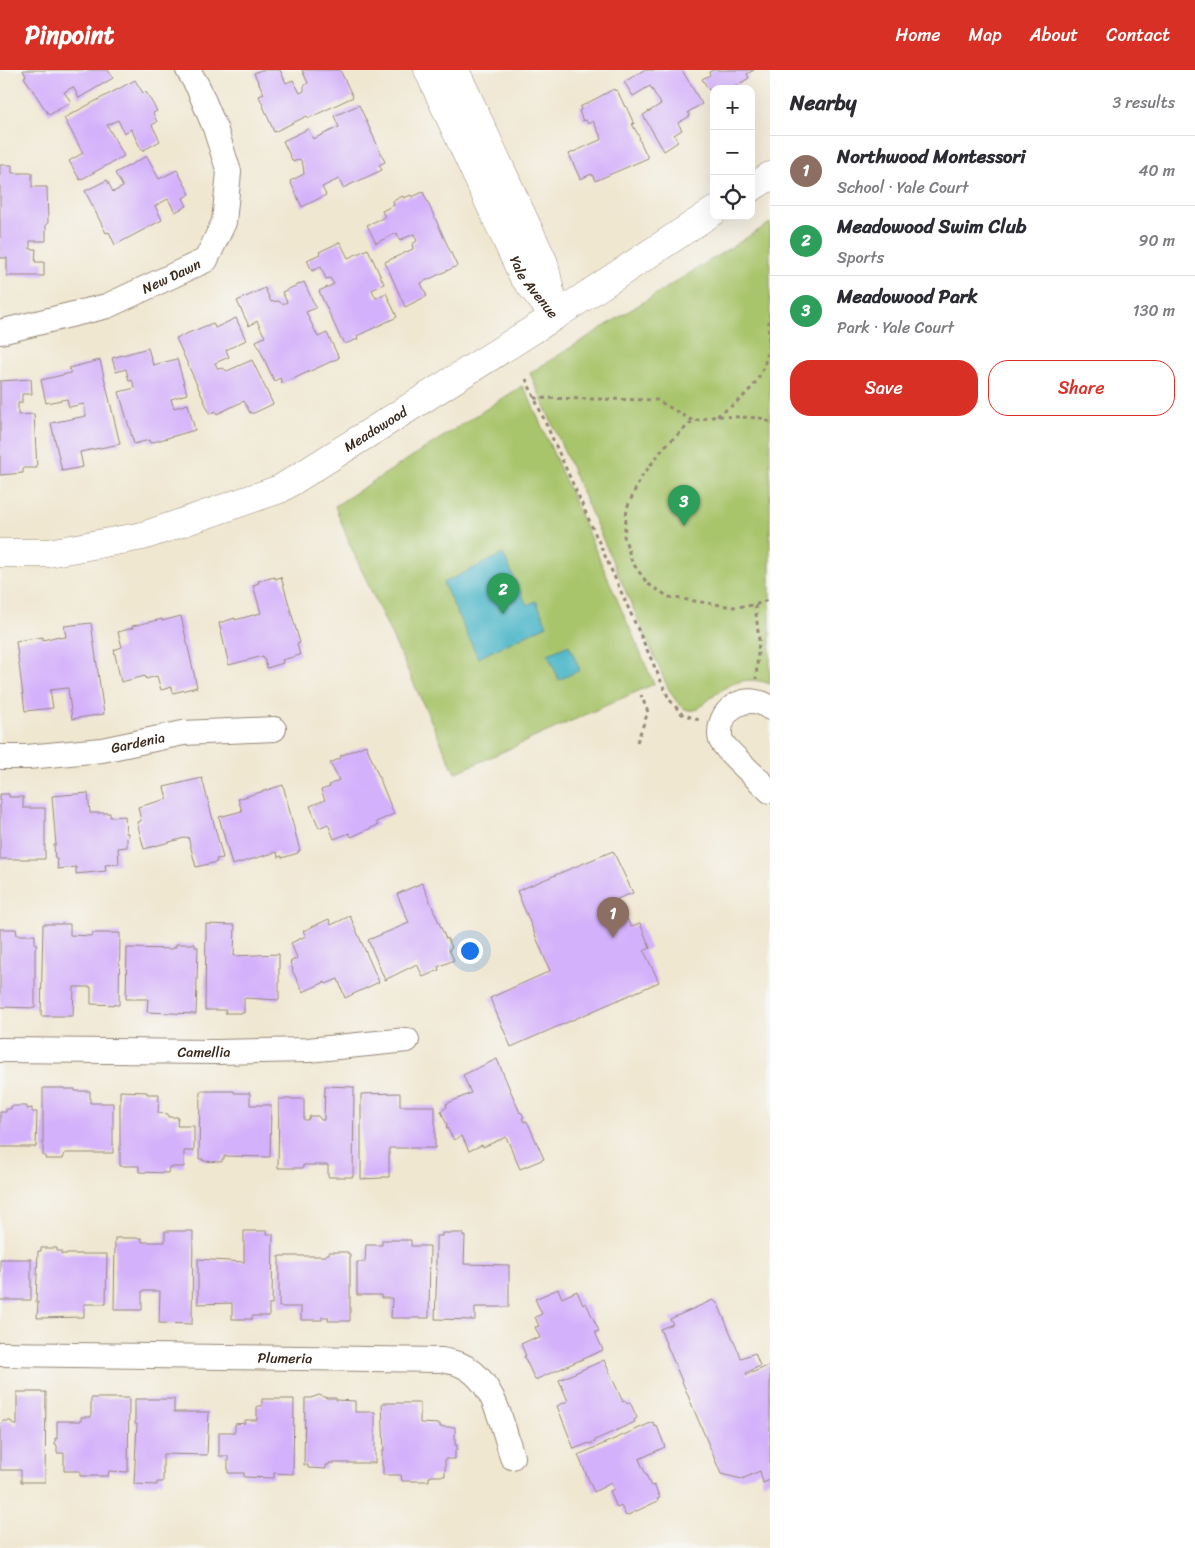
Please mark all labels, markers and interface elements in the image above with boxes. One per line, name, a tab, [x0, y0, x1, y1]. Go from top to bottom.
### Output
text: Pinpoint	[25, 14, 114, 56]
text: Home	[896, 19, 941, 51]
text: Map	[969, 19, 1002, 51]
text: About	[1030, 19, 1078, 51]
text: Contact	[1106, 19, 1170, 51]
text: Nearby	[790, 84, 856, 122]
map controls	[710, 85, 755, 220]
button: +	[710, 85, 755, 130]
text: 3 results	[1112, 88, 1175, 117]
button: −	[710, 130, 755, 175]
text: Northwood Montessori	[837, 140, 1026, 173]
text: 1	[803, 156, 809, 185]
text: 40 m	[1138, 156, 1175, 185]
text: School · Yale Court	[837, 173, 968, 202]
button: locate	[710, 175, 755, 220]
text: Meadowood Swim Club	[837, 210, 1026, 243]
text: 2	[801, 226, 811, 255]
text: 90 m	[1139, 226, 1175, 255]
text: Sports	[837, 243, 884, 272]
street label: New Dawn	[137, 251, 205, 301]
street label: Yale Avenue	[503, 251, 565, 324]
text: Meadowood Park	[837, 280, 978, 313]
text: 3	[802, 296, 810, 325]
text: 130 m	[1133, 296, 1175, 325]
text: Park · Yale Court	[837, 313, 954, 342]
button: Save	[790, 360, 978, 416]
button: Share	[988, 360, 1175, 416]
street label: Meadowood	[339, 399, 414, 459]
pin: 3	[668, 485, 700, 526]
pin: 2	[487, 573, 519, 614]
street label: Gardenia	[109, 725, 167, 760]
pin: 1	[597, 897, 629, 938]
your location	[457, 938, 483, 964]
street label: Camellia	[178, 1039, 231, 1065]
street label: Plumeria	[257, 1345, 312, 1371]

